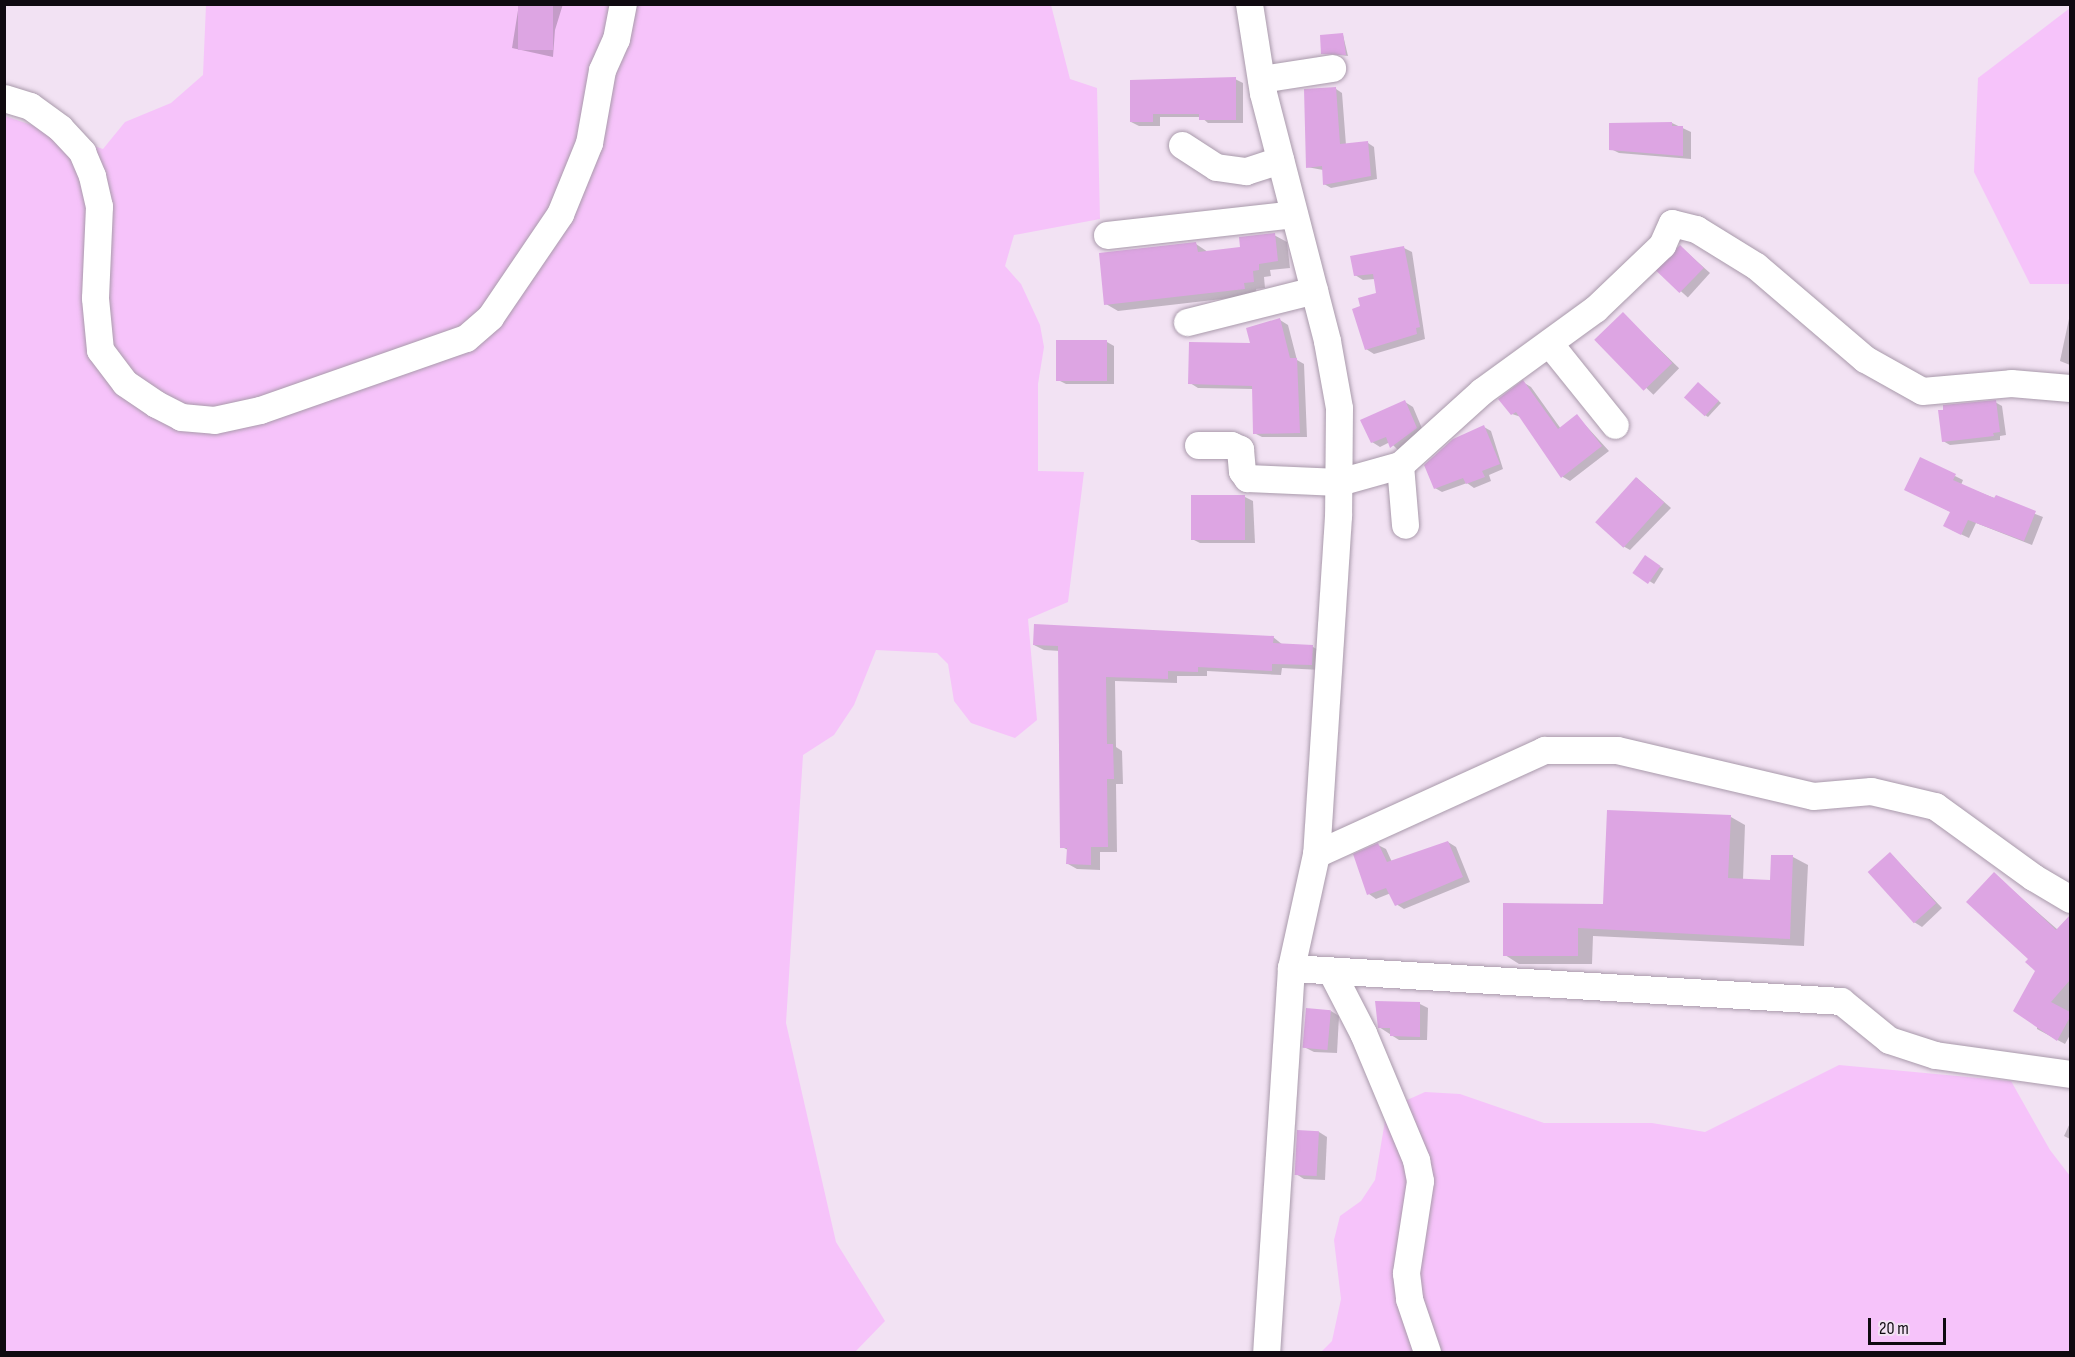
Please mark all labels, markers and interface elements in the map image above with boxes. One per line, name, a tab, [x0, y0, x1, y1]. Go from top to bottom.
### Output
scale bar	[1871, 1306, 1949, 1344]
text: 20 m	[1879, 1318, 1909, 1339]

